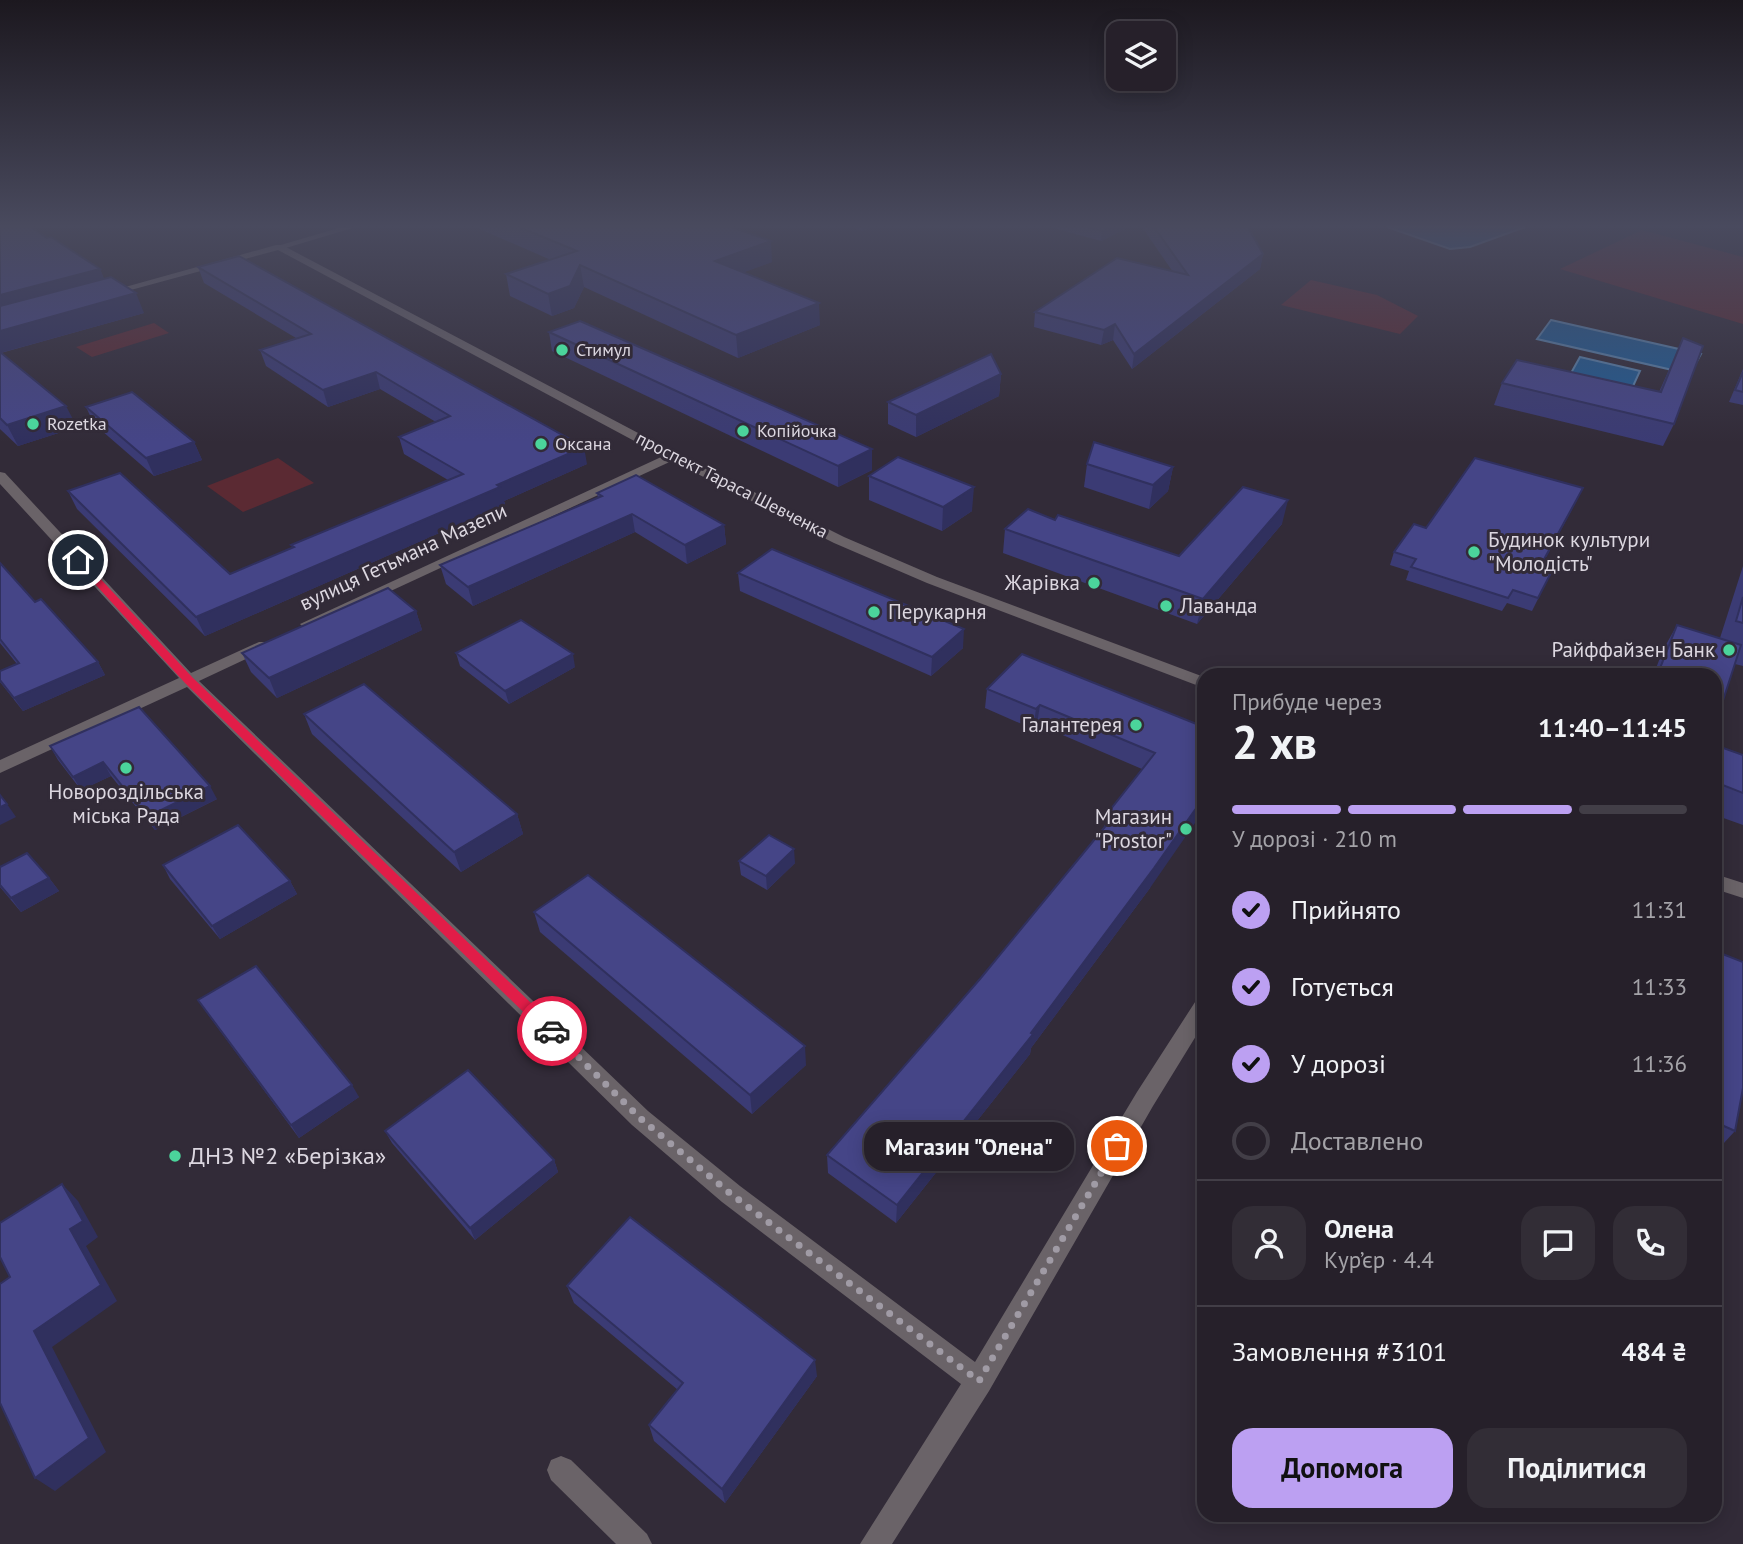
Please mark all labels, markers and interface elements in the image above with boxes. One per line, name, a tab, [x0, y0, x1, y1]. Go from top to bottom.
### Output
map controls	[1106, 21, 1176, 91]
button: layers	[1106, 21, 1176, 91]
place label: Стимул	[576, 338, 631, 361]
marker: Стимул	[554, 342, 570, 358]
place label: Rozetka	[47, 412, 107, 435]
marker: Rozetka	[25, 416, 41, 432]
place label: Копійочка	[757, 419, 837, 442]
marker: Копійочка	[735, 423, 751, 439]
street label: проспект Тараса Шевченка	[633, 426, 832, 543]
place label: Оксана	[555, 432, 611, 455]
marker: Оксана	[533, 436, 549, 452]
street label: вулиця Гетьмана Мазепи	[295, 497, 511, 616]
place label: Будинок культури "Молодість"	[1488, 526, 1650, 577]
pin	[48, 530, 108, 590]
icon: home	[59, 541, 97, 579]
marker: Будинок культури "Молодість"	[1466, 544, 1482, 560]
place label: Жарівка	[1004, 569, 1080, 596]
marker: Жарівка	[1086, 575, 1102, 591]
place label: Лаванда	[1179, 592, 1258, 619]
place label: Перукарня	[888, 598, 987, 625]
marker: Лаванда	[1158, 598, 1174, 614]
marker: Перукарня	[866, 604, 882, 620]
place label: Райффайзен Банк	[1551, 636, 1715, 663]
marker: Райффайзен Банк	[1721, 642, 1737, 658]
text: Прибуде через	[1232, 687, 1382, 716]
place label: Галантерея	[1022, 711, 1122, 738]
text: 11:40–11:45	[1538, 711, 1687, 744]
text: 2 хв	[1232, 712, 1317, 772]
marker: Галантерея	[1128, 717, 1144, 733]
marker: Новороздільська міська Рада	[118, 760, 134, 776]
place label: Новороздільська міська Рада	[48, 778, 204, 829]
place label: Магазин "Prostor"	[1094, 803, 1172, 854]
marker: Магазин "Prostor"	[1178, 821, 1194, 837]
text: У дорозі · 210 m	[1232, 824, 1397, 853]
icon: check	[1232, 891, 1270, 929]
text: Прийнято	[1291, 893, 1401, 926]
text: 11:31	[1632, 895, 1687, 924]
icon: check	[1232, 968, 1270, 1006]
text: Готується	[1291, 970, 1394, 1003]
text: 11:33	[1632, 972, 1687, 1001]
courier	[517, 996, 587, 1066]
icon: car	[533, 1012, 571, 1050]
icon: check	[1232, 1045, 1270, 1083]
text: У дорозі	[1291, 1047, 1386, 1080]
text: 11:36	[1632, 1049, 1687, 1078]
pin	[1087, 1116, 1147, 1176]
callout: Магазин "Олена"	[865, 1122, 1075, 1170]
text: Доставлено	[1291, 1124, 1424, 1157]
icon: bag	[1098, 1127, 1136, 1165]
text: Магазин "Олена"	[885, 1132, 1053, 1161]
place label: ДНЗ №2 «Берізка»	[189, 1140, 386, 1171]
marker: ДНЗ №2 «Берізка»	[167, 1148, 183, 1164]
button: person	[1232, 1206, 1306, 1280]
button: chat	[1521, 1206, 1595, 1280]
button: phone	[1613, 1206, 1687, 1280]
text: Олена	[1324, 1212, 1394, 1245]
text: Кур’єр · 4.4	[1324, 1245, 1434, 1274]
text: Замовлення #3101	[1232, 1335, 1447, 1368]
text: 484 ₴	[1621, 1335, 1687, 1368]
button: Допомога	[1232, 1428, 1453, 1508]
button: Поділитися	[1467, 1428, 1687, 1508]

